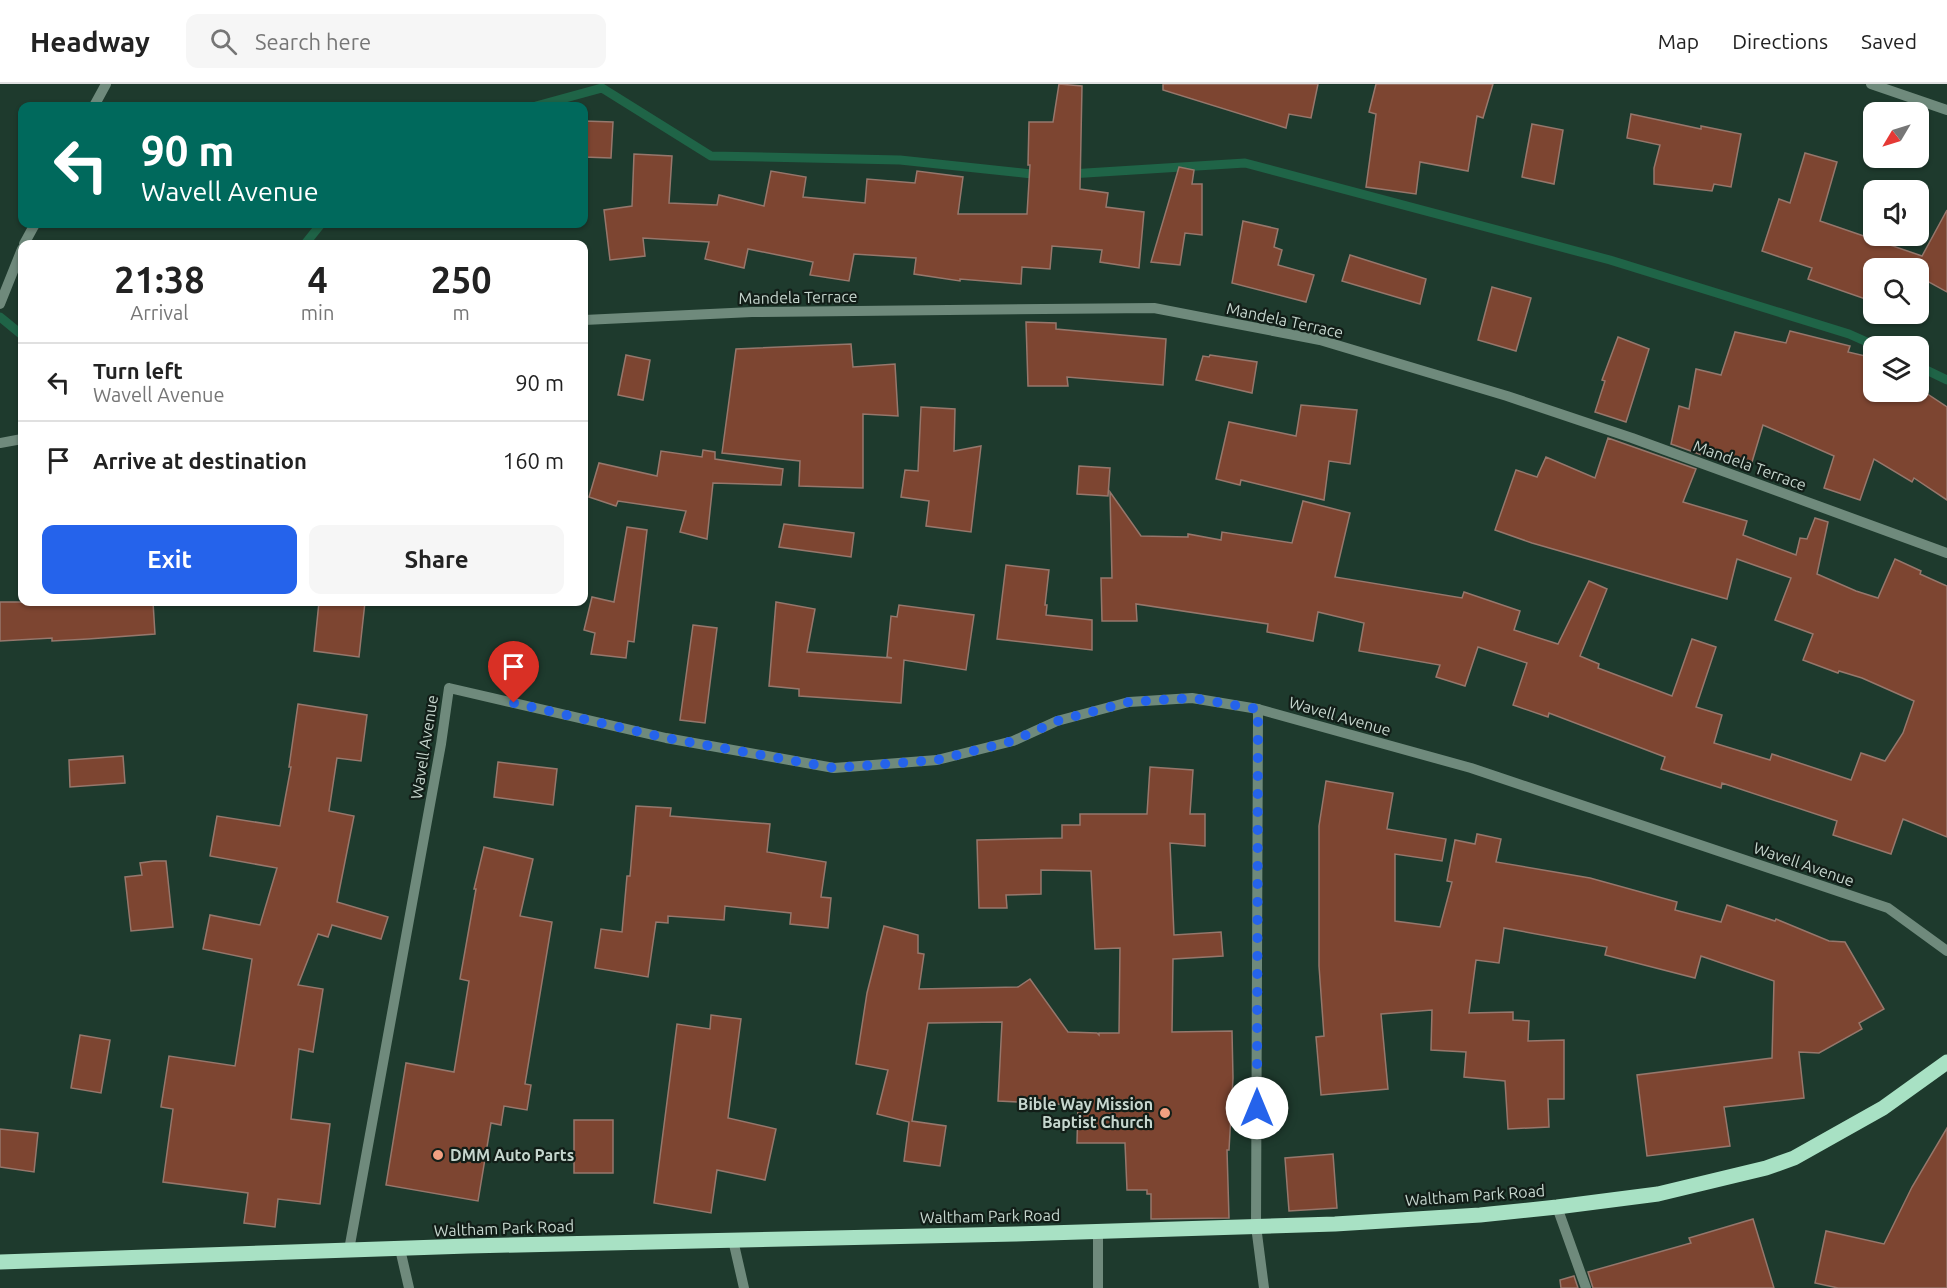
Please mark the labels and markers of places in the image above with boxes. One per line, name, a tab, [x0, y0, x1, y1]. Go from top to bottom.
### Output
pin	[488, 641, 539, 703]
place label: Bible Way Mission Baptist Church	[1018, 1095, 1153, 1131]
marker: Bible Way Mission Baptist Church	[1158, 1106, 1172, 1120]
place label: DMM Auto Parts	[450, 1146, 574, 1164]
marker: DMM Auto Parts	[431, 1148, 445, 1162]

